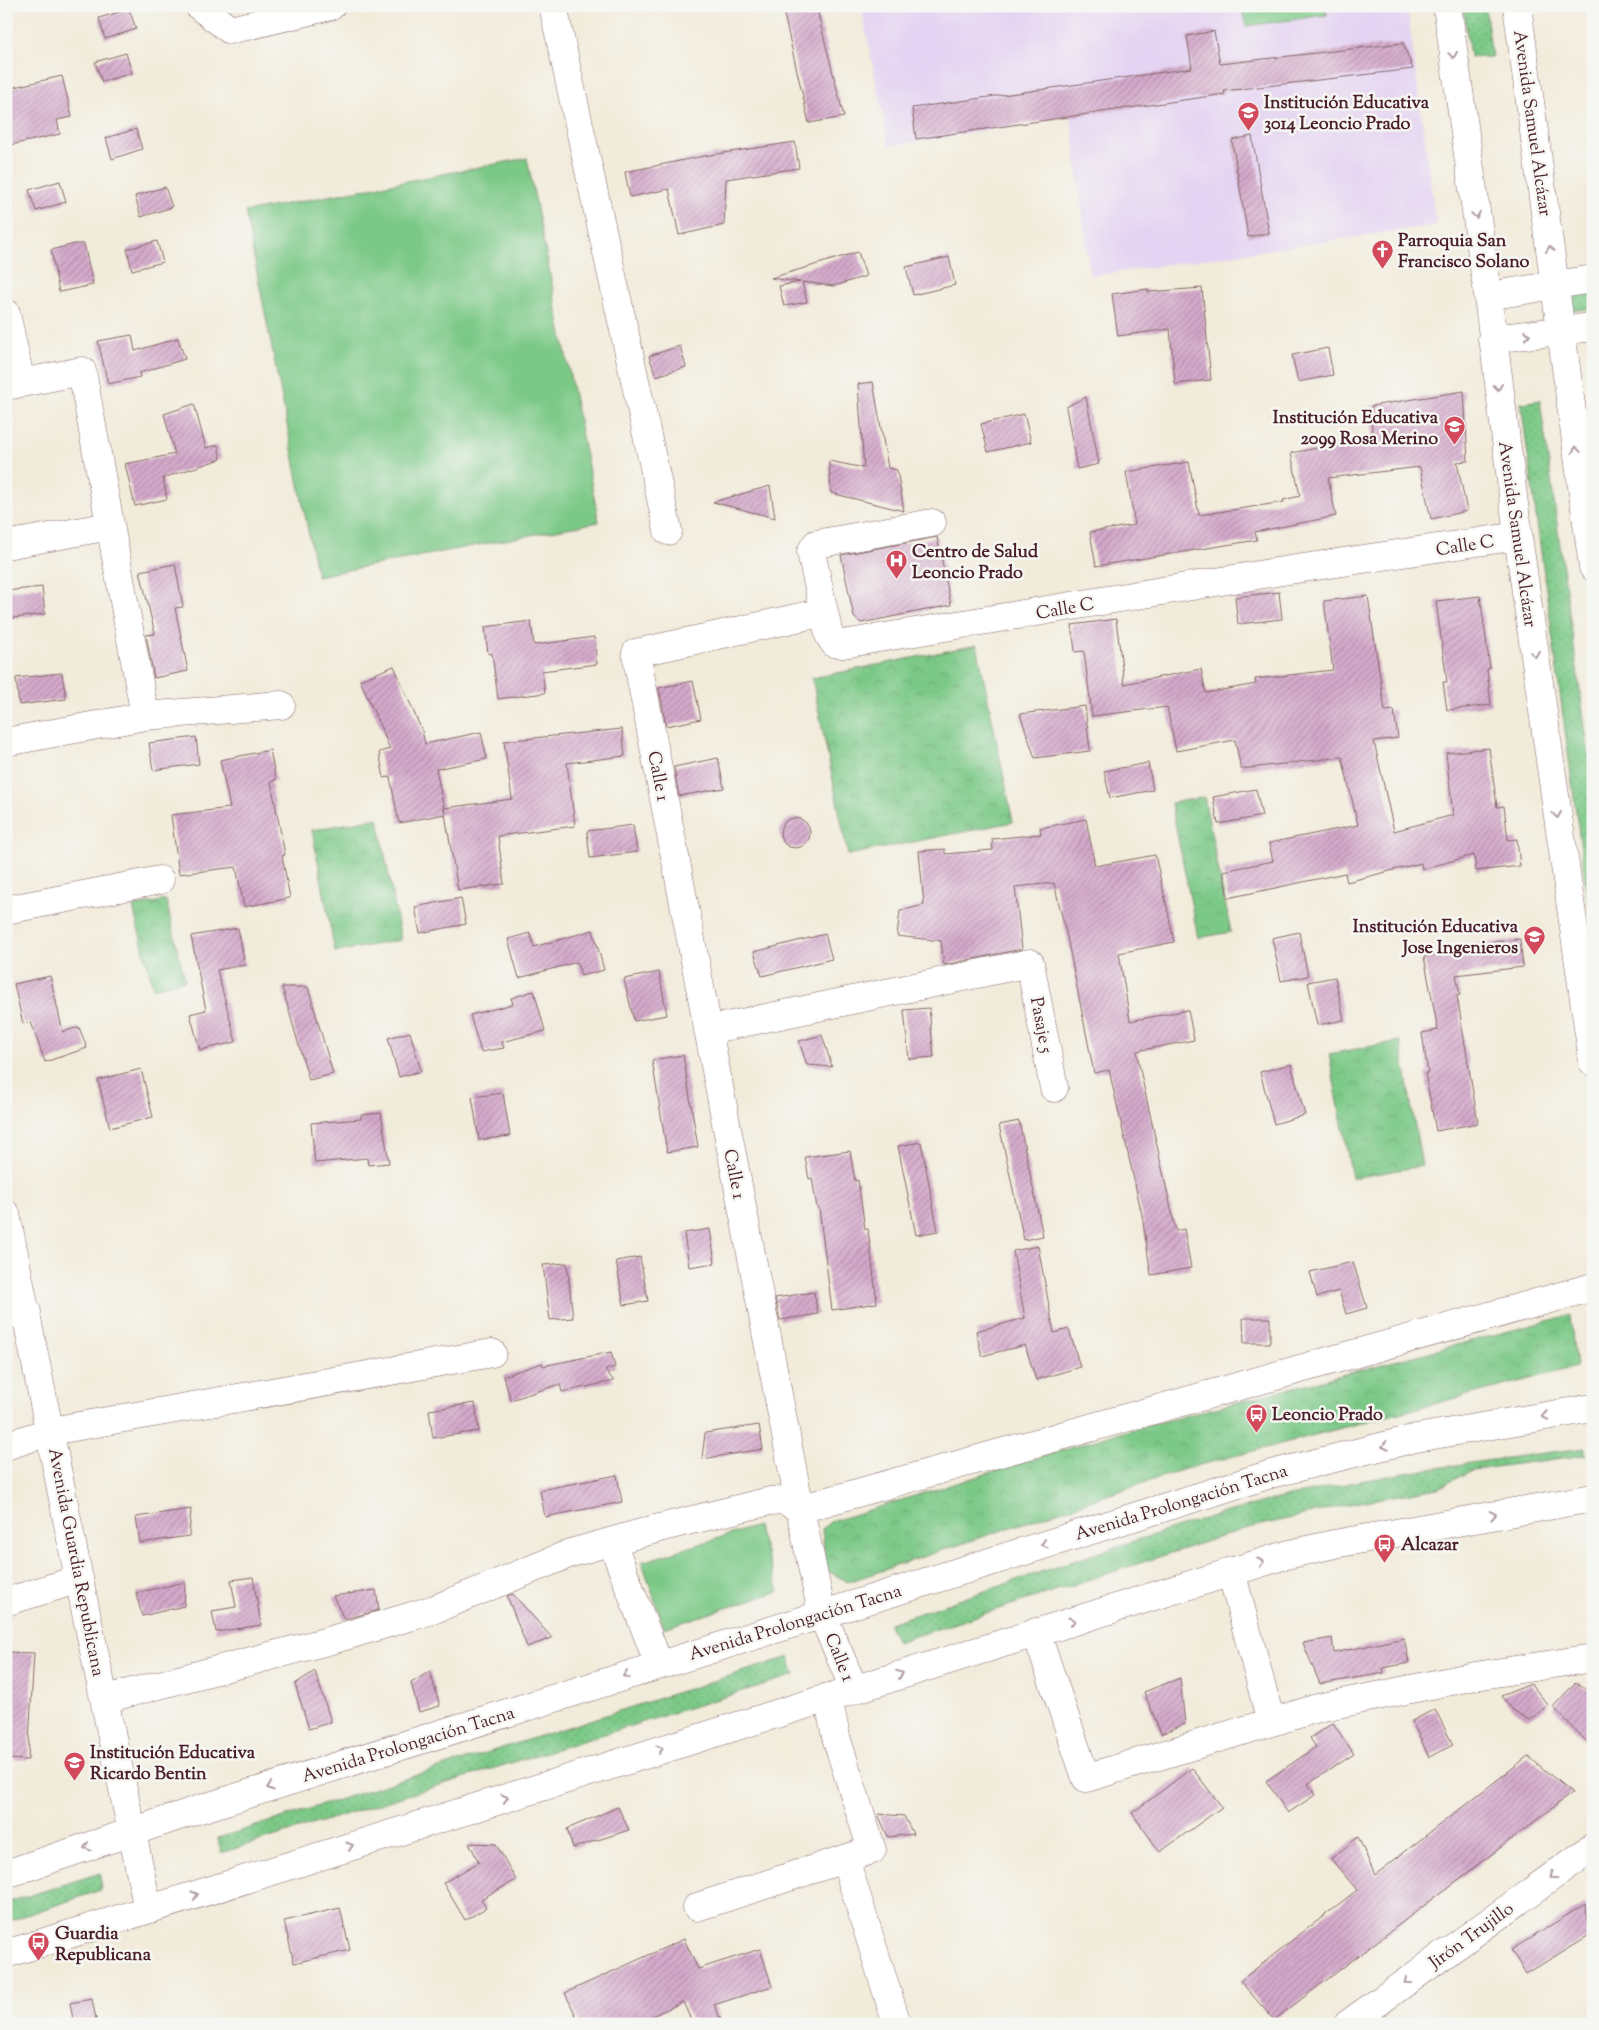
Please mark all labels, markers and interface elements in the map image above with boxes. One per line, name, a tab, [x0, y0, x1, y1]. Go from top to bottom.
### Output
street label: Avenida Samuel Alcázar	[1505, 29, 1557, 218]
one-way arrow	[1448, 50, 1458, 59]
place label: Institución Educativa 3014 Leoncio Prado	[1264, 91, 1430, 138]
school or university icon: Institución Educativa 3014 Leoncio Prado	[1236, 100, 1260, 131]
one-way arrow	[1470, 212, 1481, 220]
place label: Parroquia San Francisco Solano	[1398, 229, 1530, 276]
church icon: Parroquia San Francisco Solano	[1370, 238, 1394, 269]
one-way arrow	[1545, 245, 1556, 253]
one-way arrow	[1523, 330, 1531, 341]
one-way arrow	[1492, 384, 1503, 392]
place label: Institución Educativa 2099 Rosa Merino	[1273, 406, 1439, 453]
school or university icon: Institución Educativa 2099 Rosa Merino	[1442, 415, 1466, 446]
street label: Avenida Samuel Alcázar	[1490, 440, 1542, 629]
one-way arrow	[1571, 445, 1582, 453]
street label: Calle C	[1434, 530, 1497, 564]
place label: Centro de Salud Leoncio Prado	[912, 540, 1039, 587]
hospital icon: Centro de Salud Leoncio Prado	[884, 549, 908, 580]
street label: Calle C	[1034, 592, 1097, 628]
one-way arrow	[1529, 649, 1539, 658]
street label: Calle 1	[639, 749, 675, 804]
one-way arrow	[1551, 811, 1562, 819]
place label: Institución Educativa Jose Ingenieros	[1353, 915, 1519, 962]
school or university icon: Institución Educativa Jose Ingenieros	[1522, 924, 1546, 955]
street label: Pasaje 5	[1022, 995, 1058, 1056]
street label: Calle 1	[715, 1147, 751, 1202]
bus stop icon: Leoncio Prado	[1244, 1402, 1268, 1433]
place label: Leoncio Prado	[1272, 1403, 1383, 1429]
one-way arrow	[1540, 1410, 1549, 1420]
one-way arrow	[1381, 1440, 1390, 1451]
street label: Avenida Guardia Republicana	[40, 1446, 110, 1679]
street label: Avenida Prolongación Tacna	[1072, 1459, 1291, 1549]
one-way arrow	[1489, 1511, 1497, 1521]
bus stop icon: Alcazar	[1373, 1532, 1397, 1563]
place label: Alcazar	[1401, 1533, 1459, 1559]
one-way arrow	[1040, 1539, 1049, 1549]
one-way arrow	[1256, 1558, 1264, 1568]
street label: Avenida Prolongación Tacna	[686, 1579, 905, 1669]
one-way arrow	[1067, 1616, 1076, 1626]
street label: Calle 1	[817, 1629, 860, 1686]
one-way arrow	[622, 1670, 630, 1680]
one-way arrow	[895, 1670, 904, 1680]
street label: Avenida Prolongación Tacna	[299, 1701, 518, 1791]
place label: Institución Educativa Ricardo Bentin	[90, 1741, 256, 1788]
one-way arrow	[656, 1745, 664, 1755]
school or university icon: Institución Educativa Ricardo Bentin	[62, 1750, 86, 1781]
one-way arrow	[267, 1782, 275, 1792]
one-way arrow	[501, 1793, 509, 1803]
one-way arrow	[84, 1842, 92, 1852]
one-way arrow	[345, 1842, 354, 1852]
one-way arrow	[1549, 1870, 1559, 1879]
one-way arrow	[190, 1890, 199, 1900]
street label: Jirón Trujillo	[1424, 1897, 1520, 1977]
place label: Guardia Republicana	[55, 1922, 152, 1969]
bus stop icon: Guardia Republicana	[27, 1931, 51, 1962]
one-way arrow	[1403, 1975, 1413, 1984]

